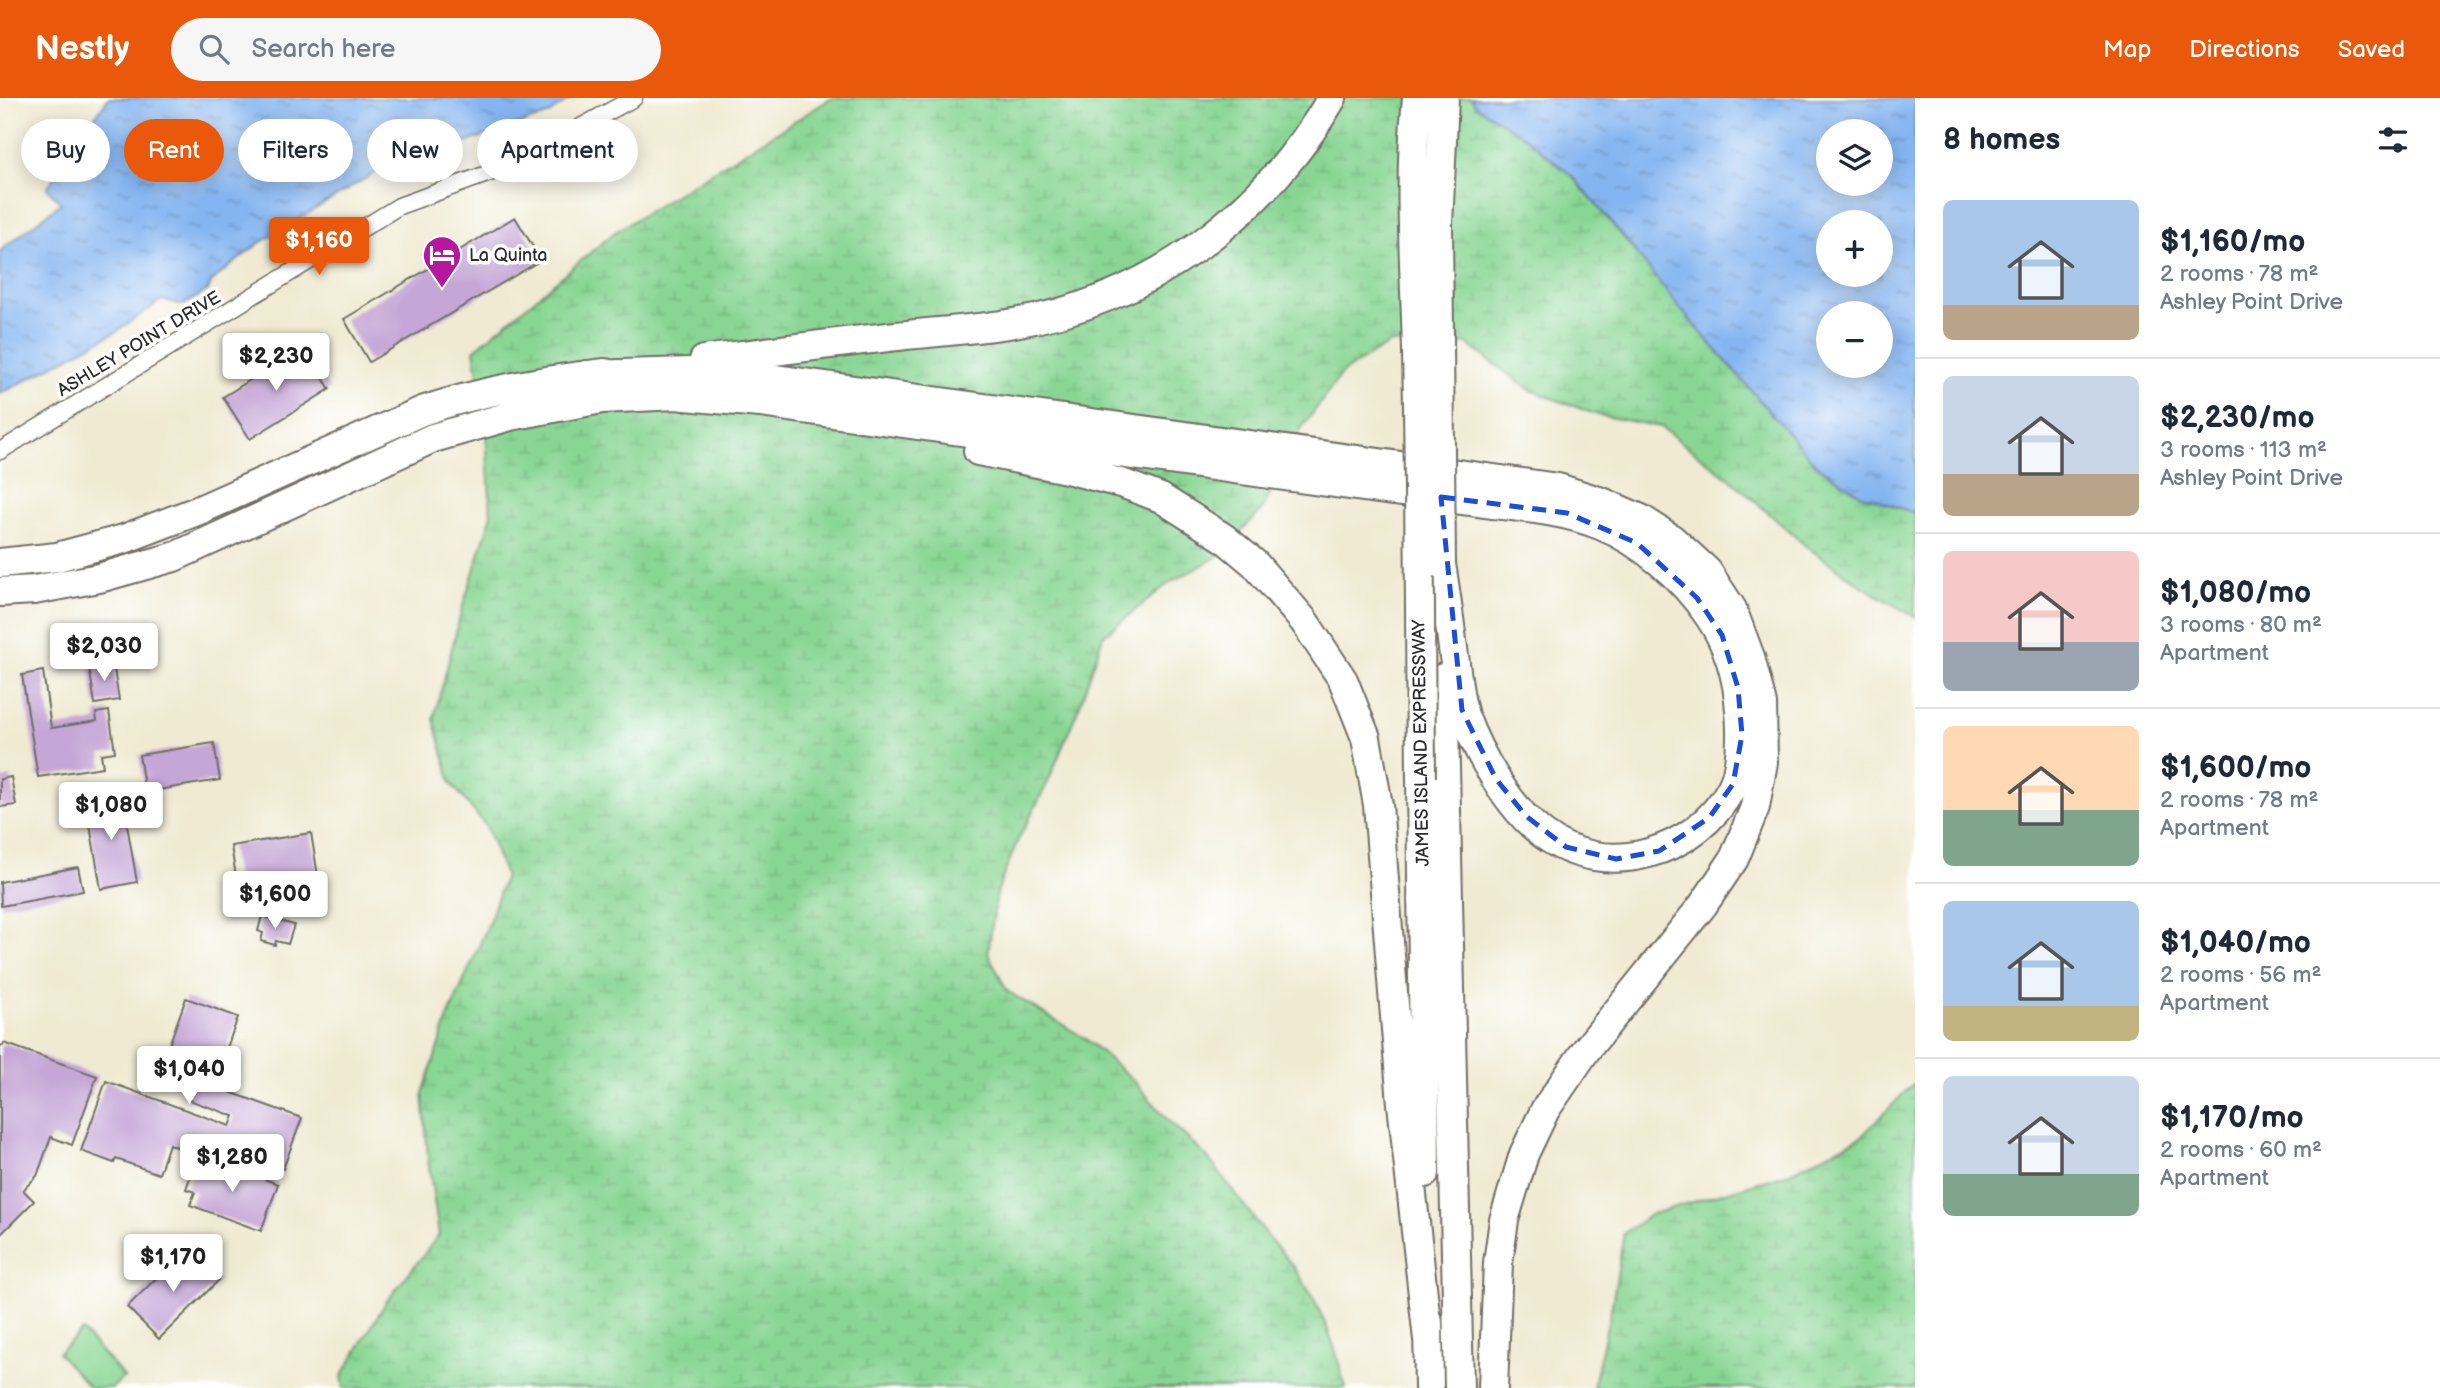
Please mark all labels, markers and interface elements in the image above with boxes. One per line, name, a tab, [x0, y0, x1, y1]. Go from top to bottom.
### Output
search box	[171, 18, 661, 81]
text: Nestly	[35, 29, 129, 69]
icon: search	[195, 30, 233, 68]
text: Search here	[251, 34, 395, 65]
text: Map	[2103, 35, 2151, 64]
text: Directions	[2189, 35, 2300, 64]
text: Saved	[2338, 35, 2405, 64]
chip: Buy	[21, 119, 110, 182]
chip: Rent	[124, 119, 224, 182]
chip: Filters	[238, 119, 353, 182]
chip: New	[367, 119, 463, 182]
chip: Apartment	[477, 119, 638, 182]
map controls	[1816, 119, 1893, 378]
button: layers	[1816, 119, 1893, 196]
icon: filters	[2374, 121, 2412, 159]
text: 8 homes	[1943, 122, 2060, 158]
button: +	[1816, 210, 1893, 287]
pin: $1,160	[262, 218, 376, 277]
text: $1,160/mo	[2160, 224, 2305, 260]
text: $1,160	[285, 226, 353, 254]
icon: home	[1999, 228, 2083, 312]
hotel icon: La Quinta	[421, 234, 463, 289]
place label: La Quinta	[469, 245, 547, 266]
text: 2 rooms · 78 m²	[2160, 260, 2318, 288]
street label: ASHLEY POINT DRIVE	[53, 287, 225, 401]
text: Ashley Point Drive	[2160, 288, 2343, 316]
button: −	[1816, 301, 1893, 378]
pin: $2,230	[219, 334, 333, 393]
text: $2,230	[238, 342, 314, 370]
text: $2,230/mo	[2160, 400, 2315, 436]
icon: home	[1999, 404, 2083, 488]
text: 3 rooms · 113 m²	[2160, 436, 2327, 464]
text: Ashley Point Drive	[2160, 464, 2343, 492]
text: $1,080/mo	[2160, 575, 2311, 611]
icon: home	[1999, 579, 2083, 663]
text: 3 rooms · 80 m²	[2160, 611, 2322, 639]
street label: JAMES ISLAND EXPRESSWAY	[1408, 619, 1434, 867]
pin: $2,030	[47, 624, 161, 683]
text: $2,030	[66, 632, 142, 660]
text: Apartment	[2160, 639, 2269, 667]
text: $1,600/mo	[2160, 750, 2311, 786]
icon: home	[1999, 754, 2083, 838]
pin: $1,080	[54, 782, 168, 842]
text: 2 rooms · 78 m²	[2160, 786, 2318, 814]
text: $1,080	[75, 791, 147, 819]
text: Apartment	[2160, 814, 2269, 842]
pin: $1,600	[218, 872, 332, 931]
text: $1,600	[239, 880, 311, 908]
text: $1,040/mo	[2160, 925, 2311, 961]
icon: home	[1999, 929, 2083, 1013]
text: 2 rooms · 56 m²	[2160, 961, 2322, 989]
text: Apartment	[2160, 989, 2269, 1017]
pin: $1,040	[132, 1046, 246, 1106]
text: $1,040	[153, 1055, 225, 1083]
text: $1,170/mo	[2160, 1100, 2304, 1136]
icon: home	[1999, 1104, 2083, 1188]
pin: $1,280	[175, 1134, 289, 1194]
text: 2 rooms · 60 m²	[2160, 1136, 2322, 1164]
text: $1,280	[196, 1143, 268, 1171]
text: Apartment	[2160, 1164, 2269, 1192]
pin: $1,170	[116, 1234, 230, 1294]
text: $1,170	[140, 1243, 206, 1271]

